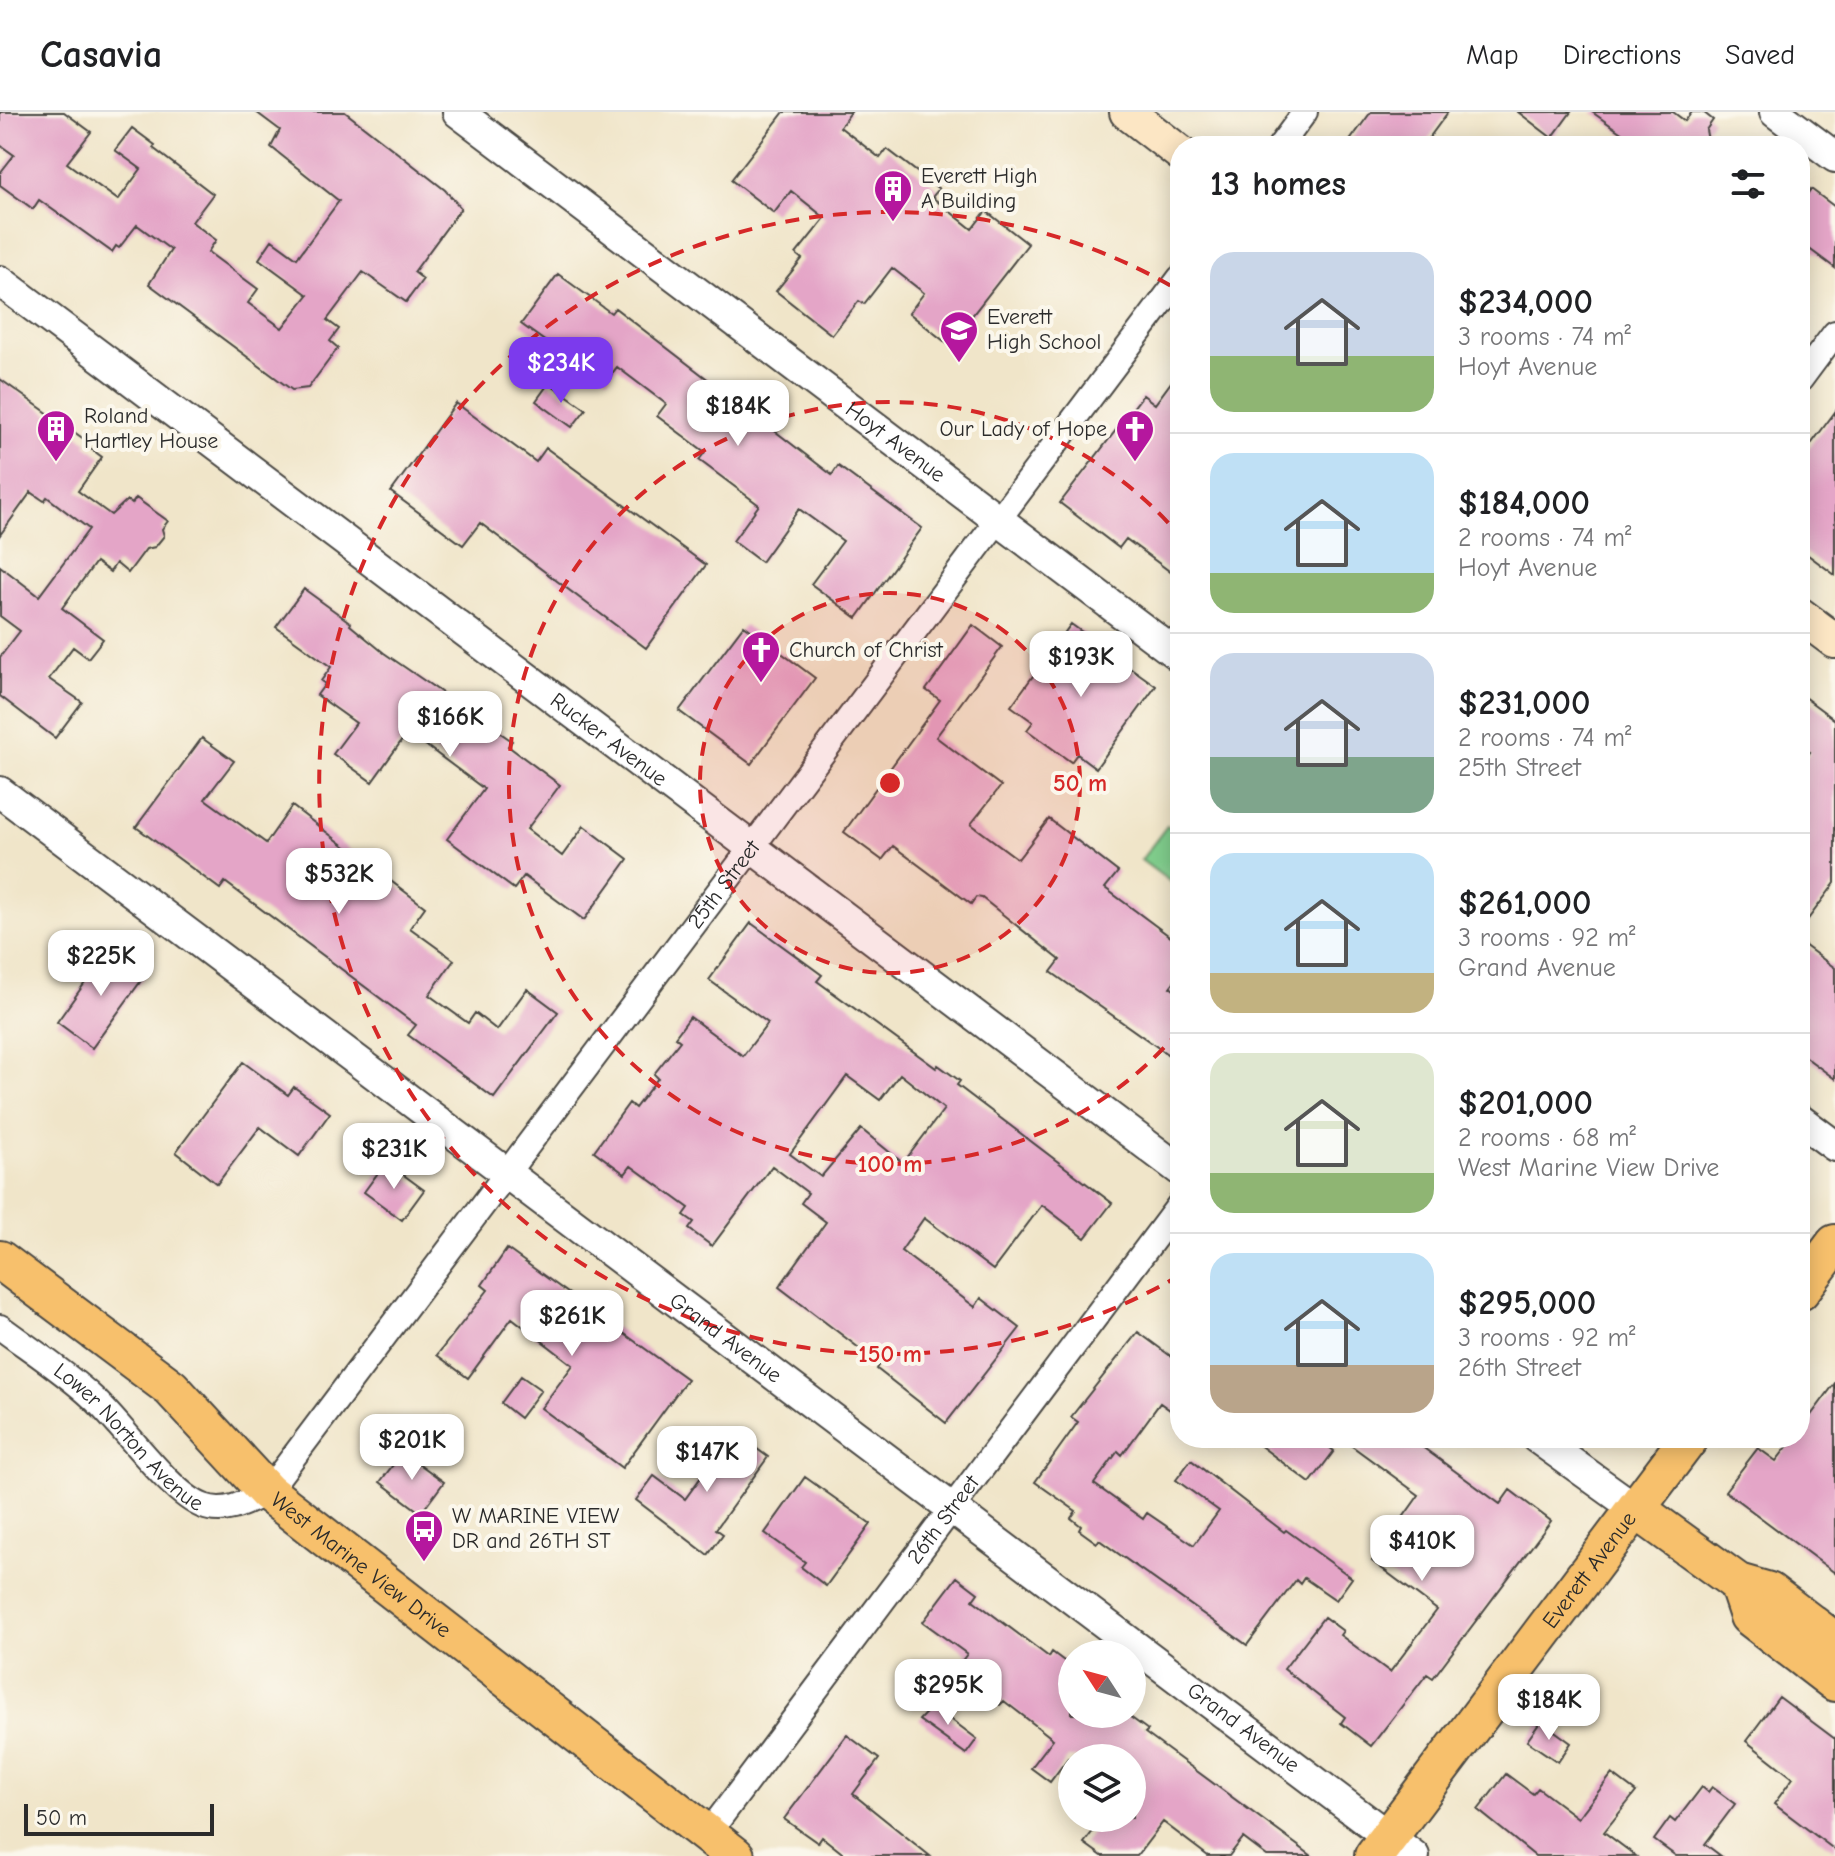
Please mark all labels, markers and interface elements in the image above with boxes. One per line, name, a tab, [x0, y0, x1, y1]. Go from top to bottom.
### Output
text: Casavia	[40, 33, 162, 77]
text: Map	[1466, 39, 1519, 71]
text: Directions	[1563, 39, 1681, 71]
text: Saved	[1725, 39, 1795, 71]
icon: filters	[1726, 162, 1770, 206]
place label: Everett High A Building	[921, 163, 1038, 214]
text: 13 homes	[1210, 164, 1346, 204]
building icon: Everett High A Building	[872, 168, 914, 223]
text: $234,000	[1458, 282, 1593, 322]
icon: home	[1274, 284, 1370, 380]
place label: Everett High School	[987, 304, 1101, 355]
school or university icon: Everett High School	[938, 309, 980, 364]
text: 3 rooms · 74 m²	[1458, 322, 1631, 352]
pin: $234K	[505, 337, 617, 405]
text: $234K	[527, 348, 595, 378]
text: Hoyt Avenue	[1458, 352, 1597, 382]
pin: $184K	[682, 380, 794, 448]
text: $184K	[705, 391, 771, 421]
street label: Hoyt Avenue	[840, 396, 950, 488]
place label: Roland Hartley House	[84, 403, 218, 454]
building icon: Roland Hartley House	[35, 408, 77, 463]
church icon: Our Lady of Hope	[1114, 408, 1156, 463]
place label: Our Lady of Hope	[939, 416, 1107, 442]
text: $184,000	[1458, 483, 1590, 523]
icon: home	[1274, 485, 1370, 581]
text: 2 rooms · 74 m²	[1458, 523, 1631, 553]
text: Hoyt Avenue	[1458, 553, 1597, 583]
church icon: Church of Christ	[740, 629, 782, 684]
pin: $193K	[1025, 631, 1137, 699]
place label: Church of Christ	[789, 637, 944, 663]
text: $193K	[1048, 642, 1114, 672]
text: $231,000	[1458, 683, 1590, 723]
icon: home	[1274, 685, 1370, 781]
street label: Rucker Avenue	[545, 687, 672, 792]
pin: $166K	[394, 691, 506, 759]
text: $166K	[416, 702, 484, 732]
text: 2 rooms · 74 m²	[1458, 723, 1631, 753]
text: 25th Street	[1458, 753, 1581, 783]
centre of rings	[876, 769, 904, 797]
text: 50 m	[1053, 769, 1107, 797]
street label: 25th Street	[682, 835, 766, 934]
pin: $532K	[283, 848, 395, 916]
text: $532K	[304, 859, 374, 889]
text: $261,000	[1458, 883, 1591, 923]
icon: home	[1274, 885, 1370, 981]
text: 3 rooms · 92 m²	[1458, 923, 1636, 953]
pin: $225K	[45, 930, 157, 998]
text: $225K	[66, 941, 136, 971]
text: Grand Avenue	[1458, 953, 1616, 983]
text: $201,000	[1458, 1083, 1593, 1123]
icon: home	[1274, 1085, 1370, 1181]
pin: $231K	[338, 1123, 450, 1191]
text: 2 rooms · 68 m²	[1458, 1123, 1636, 1153]
text: $231K	[361, 1134, 427, 1164]
text: 100 m	[858, 1150, 922, 1178]
text: West Marine View Drive	[1458, 1153, 1719, 1183]
text: $295,000	[1458, 1283, 1596, 1323]
icon: home	[1274, 1285, 1370, 1381]
street label: Grand Avenue	[664, 1287, 787, 1389]
pin: $261K	[516, 1290, 628, 1358]
text: $261K	[538, 1301, 606, 1331]
text: 3 rooms · 92 m²	[1458, 1323, 1636, 1353]
text: 150 m	[858, 1340, 922, 1368]
text: 26th Street	[1458, 1353, 1581, 1383]
street label: Lower Norton Avenue	[49, 1358, 208, 1517]
pin: $201K	[356, 1414, 468, 1482]
text: $201K	[378, 1425, 446, 1455]
pin: $147K	[651, 1426, 763, 1494]
text: $147K	[675, 1437, 739, 1467]
street label: 26th Street	[902, 1470, 985, 1569]
street label: West Marine View Drive	[266, 1487, 456, 1643]
place label: W MARINE VIEW DR and 26TH ST	[452, 1503, 619, 1554]
street label: Everett Avenue	[1537, 1507, 1642, 1634]
bus stop icon: W MARINE VIEW DR and 26TH ST	[403, 1508, 445, 1563]
pin: $410K	[1366, 1515, 1478, 1583]
text: $410K	[1388, 1526, 1456, 1556]
north arrow	[1058, 1640, 1146, 1728]
map controls	[1058, 1640, 1146, 1832]
pin: $295K	[892, 1659, 1004, 1727]
text: $295K	[913, 1670, 983, 1700]
pin: $184K	[1493, 1674, 1605, 1742]
street label: Grand Avenue	[1182, 1677, 1305, 1778]
text: $184K	[1516, 1685, 1582, 1715]
button: layers	[1058, 1744, 1146, 1832]
scale bar	[24, 1800, 214, 1836]
text: 50 m	[36, 1805, 87, 1831]

